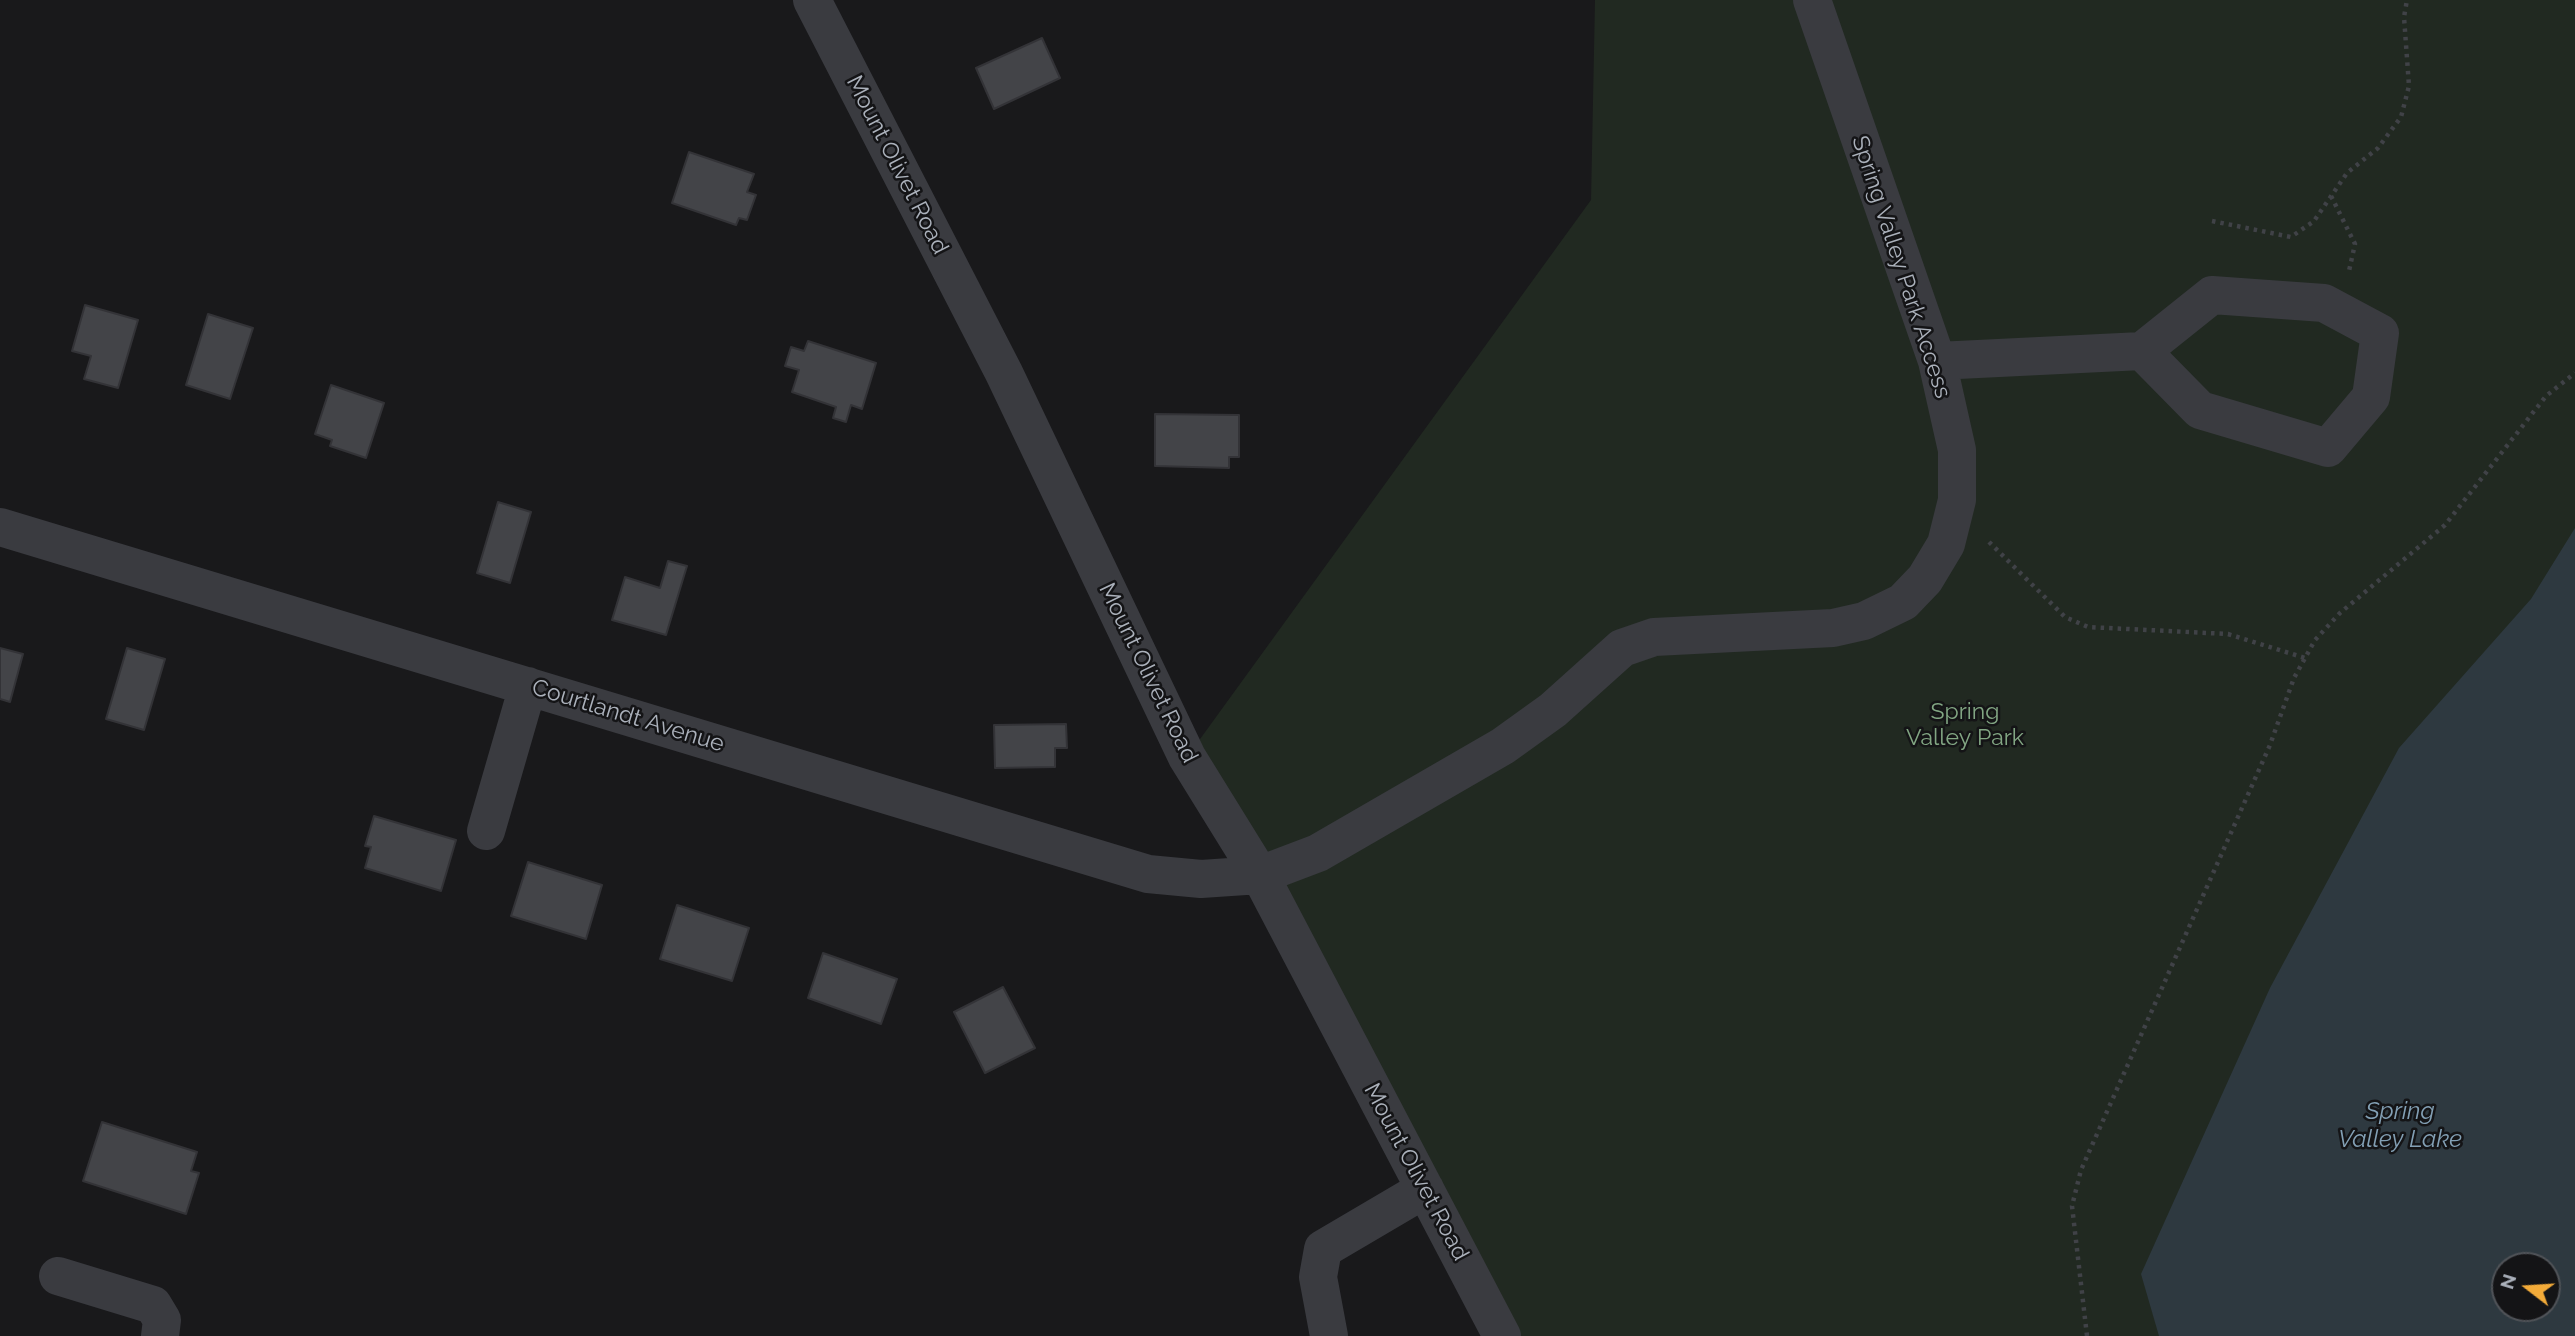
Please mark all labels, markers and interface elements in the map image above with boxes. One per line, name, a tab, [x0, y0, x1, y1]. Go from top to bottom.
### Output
street label: Mount Olivet Road	[840, 71, 954, 259]
street label: Spring Valley Park Access	[1845, 132, 1957, 402]
street label: Mount Olivet Road	[1092, 579, 1204, 767]
street label: Courtlandt Avenue	[528, 674, 728, 758]
park label: Spring Valley Park	[1906, 698, 2024, 752]
street label: Mount Olivet Road	[1358, 1079, 1474, 1265]
water label: Spring Valley Lake	[2338, 1098, 2462, 1154]
north arrow	[2491, 1252, 2561, 1322]
text: N	[2495, 1271, 2520, 1292]

